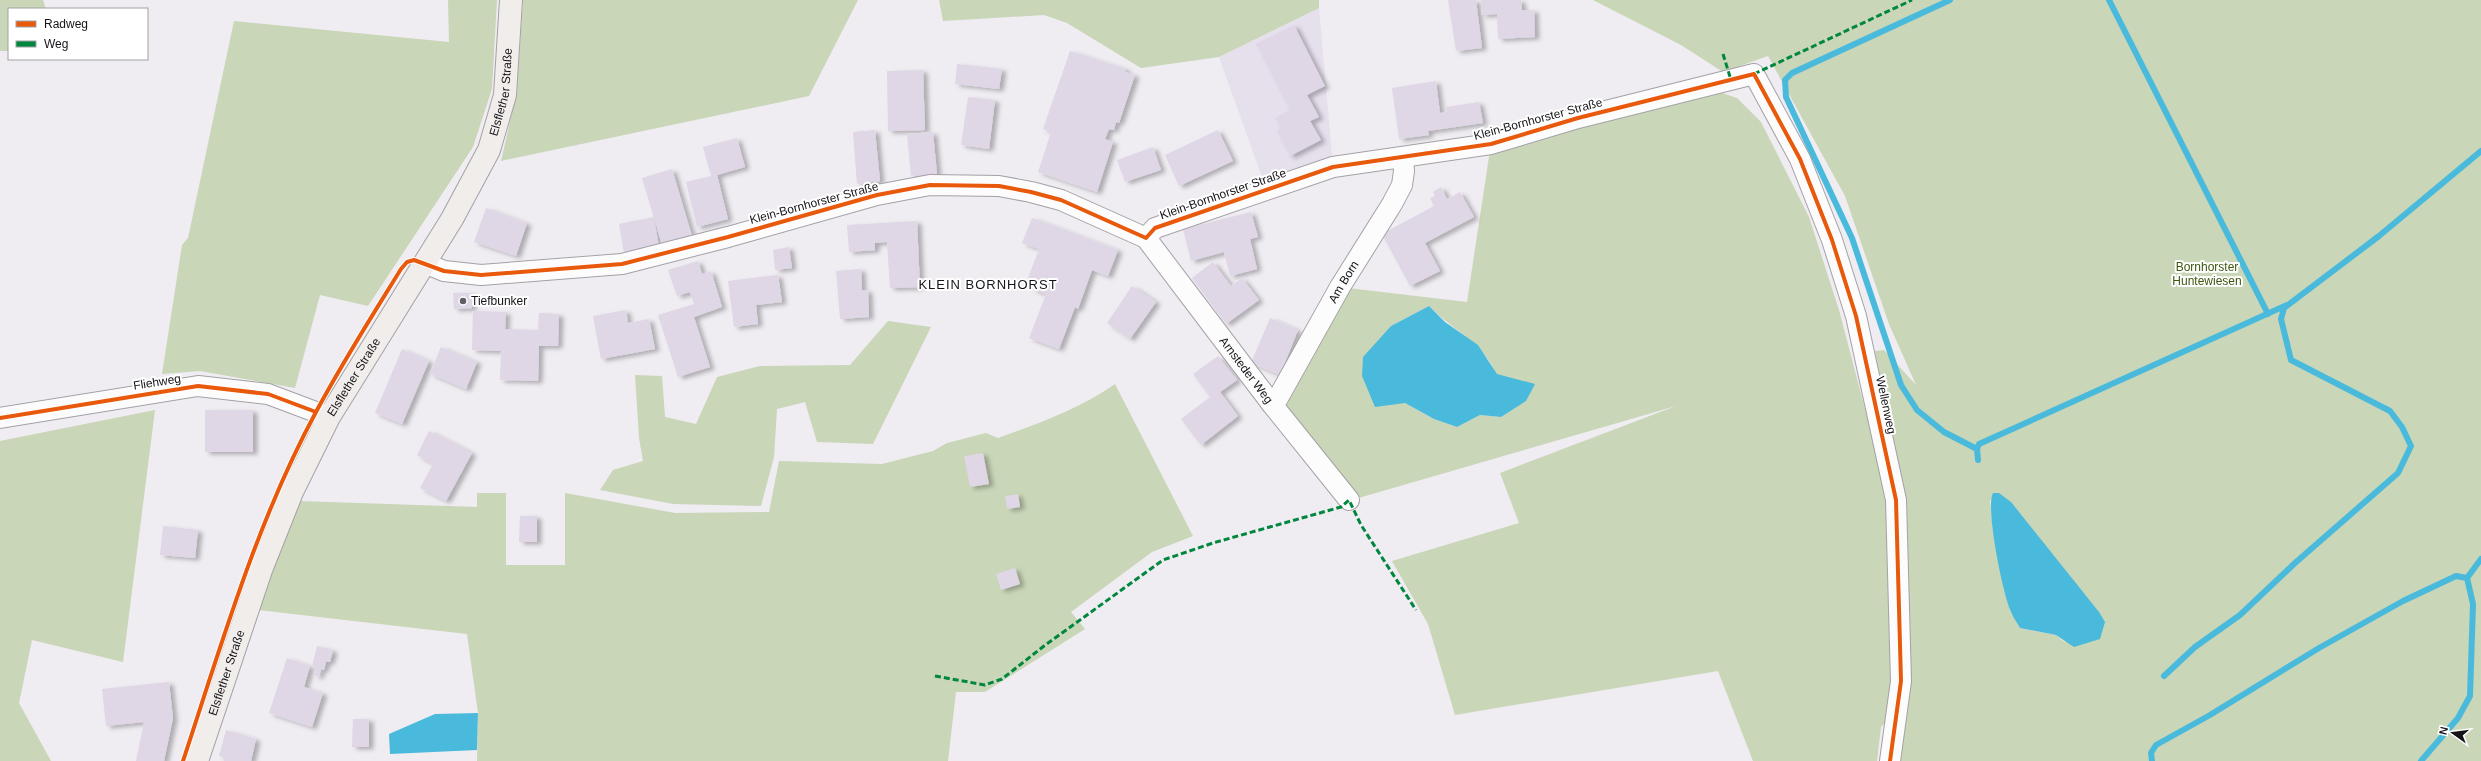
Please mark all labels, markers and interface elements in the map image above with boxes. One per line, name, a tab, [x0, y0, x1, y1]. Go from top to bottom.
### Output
legend	[8, 8, 148, 60]
text: Radweg	[44, 17, 88, 31]
text: Weg	[44, 37, 68, 51]
street label: Elsflether Straße	[486, 47, 515, 138]
street label: Klein-Bornhorster Straße	[1472, 95, 1604, 143]
street label: Klein-Bornhorster Straße	[1158, 166, 1288, 222]
street label: Klein-Bornhorster Straße	[748, 179, 880, 227]
street label: Am Born	[1326, 258, 1362, 305]
park label: Bornhorster Huntewiesen	[2172, 260, 2242, 288]
district label: KLEIN BORNHORST	[918, 277, 1058, 292]
place label: Tiefbunker	[471, 294, 527, 308]
marker: Tiefbunker	[458, 296, 468, 306]
street label: Arnsteder Weg	[1216, 334, 1276, 406]
street label: Elsflether Straße	[324, 335, 384, 419]
street label: Fliehweg	[132, 371, 182, 393]
street label: Wellenweg	[1873, 375, 1899, 435]
street label: Elsflether Straße	[206, 628, 248, 717]
north arrow	[2433, 713, 2473, 753]
text: N	[2437, 725, 2450, 736]

